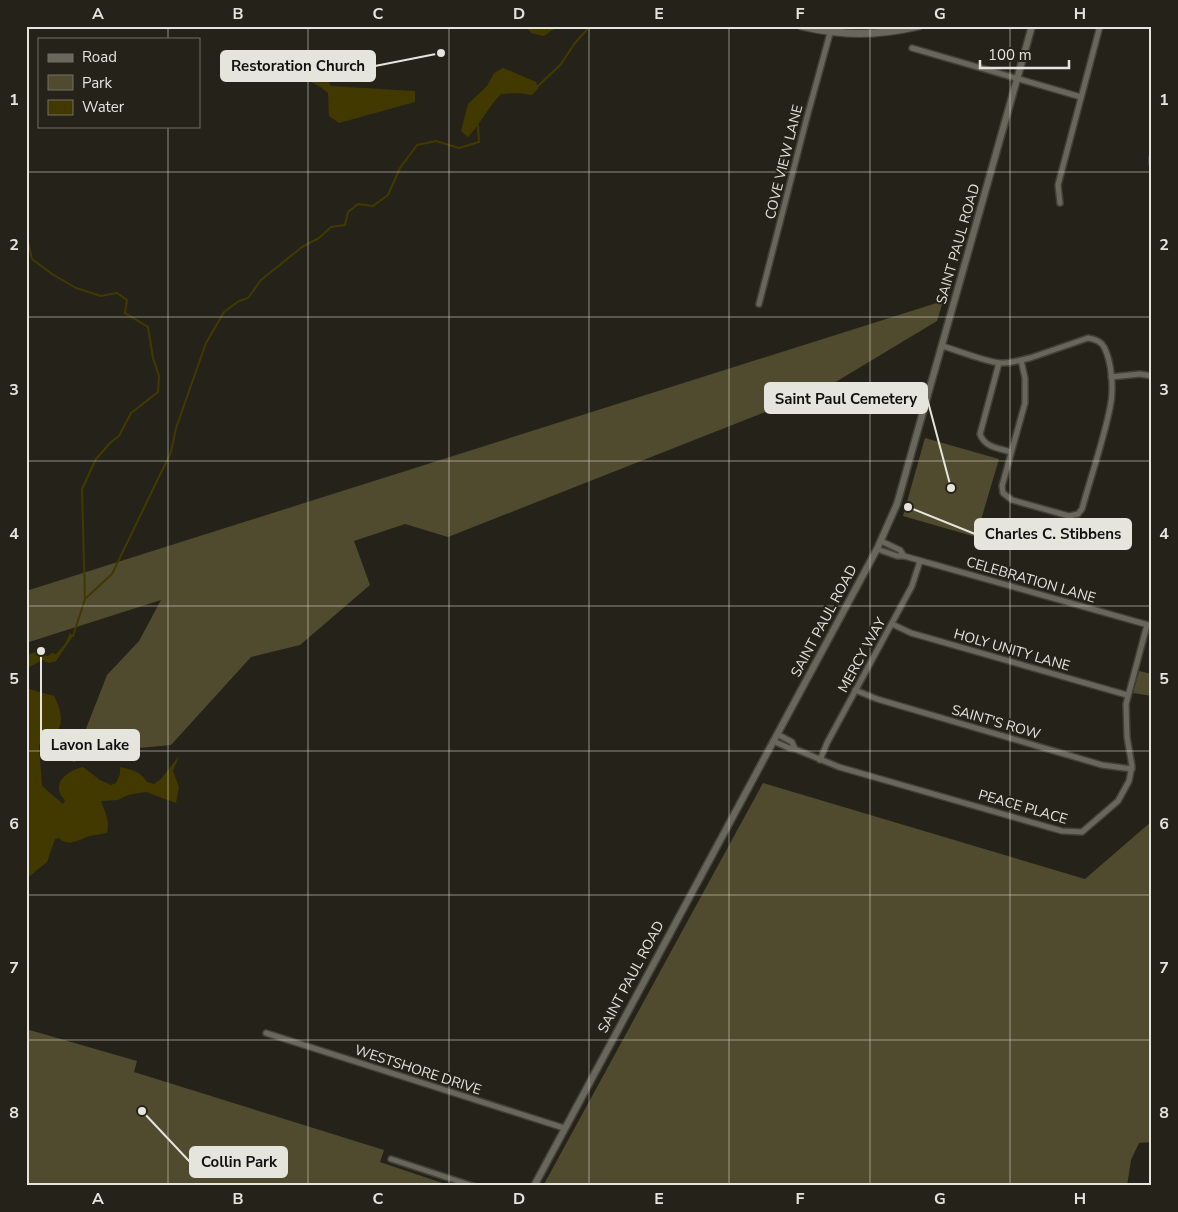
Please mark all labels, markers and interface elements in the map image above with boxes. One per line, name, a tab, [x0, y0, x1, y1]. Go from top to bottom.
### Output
text: A	[92, 3, 104, 25]
text: B	[232, 3, 244, 25]
text: C	[373, 3, 384, 25]
text: D	[513, 3, 525, 25]
text: E	[654, 3, 664, 25]
text: F	[796, 3, 805, 25]
text: G	[934, 3, 946, 25]
text: H	[1074, 3, 1086, 25]
legend	[38, 38, 200, 128]
scale bar	[980, 38, 1069, 70]
text: 100 m	[988, 45, 1032, 65]
text: Road	[82, 47, 117, 67]
callout: Restoration Church	[221, 51, 375, 81]
text: Restoration Church	[231, 56, 365, 76]
text: Park	[82, 73, 112, 93]
text: 1	[9, 89, 19, 111]
text: 1	[1159, 89, 1169, 111]
text: Water	[82, 97, 125, 117]
street label: COVE VIEW LANE	[761, 103, 807, 221]
street label: SAINT PAUL ROAD	[932, 181, 984, 307]
text: 2	[9, 234, 19, 256]
text: 2	[1159, 234, 1169, 256]
text: 3	[9, 379, 19, 401]
text: 3	[1159, 379, 1169, 401]
callout: Saint Paul Cemetery	[765, 383, 927, 413]
text: Saint Paul Cemetery	[775, 389, 917, 409]
callout: Charles C. Stibbens	[975, 519, 1131, 549]
text: 4	[9, 523, 19, 545]
text: 4	[1159, 523, 1169, 545]
text: Charles C. Stibbens	[985, 524, 1121, 544]
street label: CELEBRATION LANE	[964, 552, 1098, 608]
street label: SAINT PAUL ROAD	[786, 562, 862, 680]
street label: MERCY WAY	[834, 614, 891, 696]
street label: HOLY UNITY LANE	[952, 624, 1072, 676]
text: 5	[9, 668, 19, 690]
text: 5	[1159, 668, 1169, 690]
street label: SAINT'S ROW	[949, 700, 1043, 744]
callout: Lavon Lake	[41, 730, 139, 760]
text: Lavon Lake	[51, 735, 129, 755]
street label: PEACE PLACE	[976, 785, 1070, 829]
text: 6	[9, 813, 19, 835]
text: 6	[1159, 813, 1169, 835]
street label: SAINT PAUL ROAD	[593, 918, 669, 1036]
text: 7	[9, 957, 19, 979]
text: 7	[1159, 957, 1169, 979]
street label: WESTSHORE DRIVE	[352, 1041, 484, 1099]
text: 8	[9, 1102, 19, 1124]
text: 8	[1159, 1102, 1169, 1124]
callout: Collin Park	[190, 1147, 287, 1177]
text: Collin Park	[201, 1152, 278, 1172]
text: A	[92, 1188, 104, 1210]
text: B	[232, 1188, 244, 1210]
text: C	[373, 1188, 384, 1210]
text: D	[513, 1188, 525, 1210]
text: E	[654, 1188, 664, 1210]
text: F	[796, 1188, 805, 1210]
text: G	[934, 1188, 946, 1210]
text: H	[1074, 1188, 1086, 1210]

